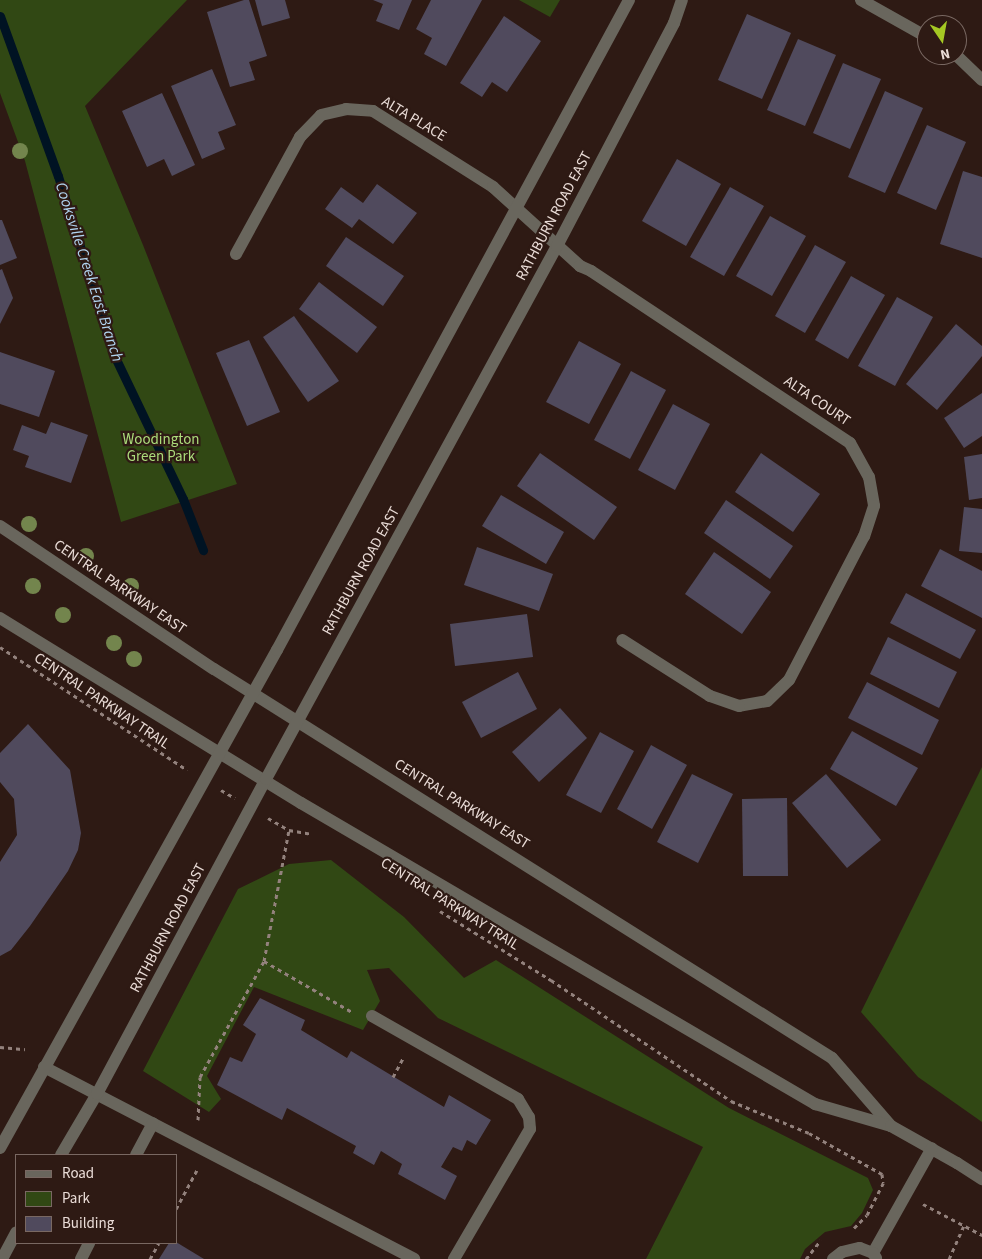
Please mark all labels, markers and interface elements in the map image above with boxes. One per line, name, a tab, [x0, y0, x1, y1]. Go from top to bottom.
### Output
north arrow	[917, 15, 967, 65]
text: N	[938, 43, 952, 64]
street label: ALTA PLACE	[378, 93, 450, 145]
street label: RATHBURN ROAD EAST	[512, 148, 596, 284]
water label: Cooksville Creek East Branch	[51, 180, 127, 364]
street label: ALTA COURT	[780, 372, 854, 430]
park label: Woodington Green Park	[122, 430, 200, 465]
street label: RATHBURN ROAD EAST	[318, 504, 404, 638]
street label: CENTRAL PARKWAY EAST	[50, 536, 190, 638]
street label: CENTRAL PARKWAY TRAIL	[31, 649, 173, 753]
street label: CENTRAL PARKWAY EAST	[391, 755, 533, 853]
street label: CENTRAL PARKWAY TRAIL	[377, 854, 523, 954]
street label: RATHBURN ROAD EAST	[126, 860, 210, 996]
legend	[15, 1154, 178, 1244]
text: Road	[62, 1163, 94, 1184]
text: Park	[62, 1188, 90, 1209]
text: Building	[62, 1213, 114, 1234]

